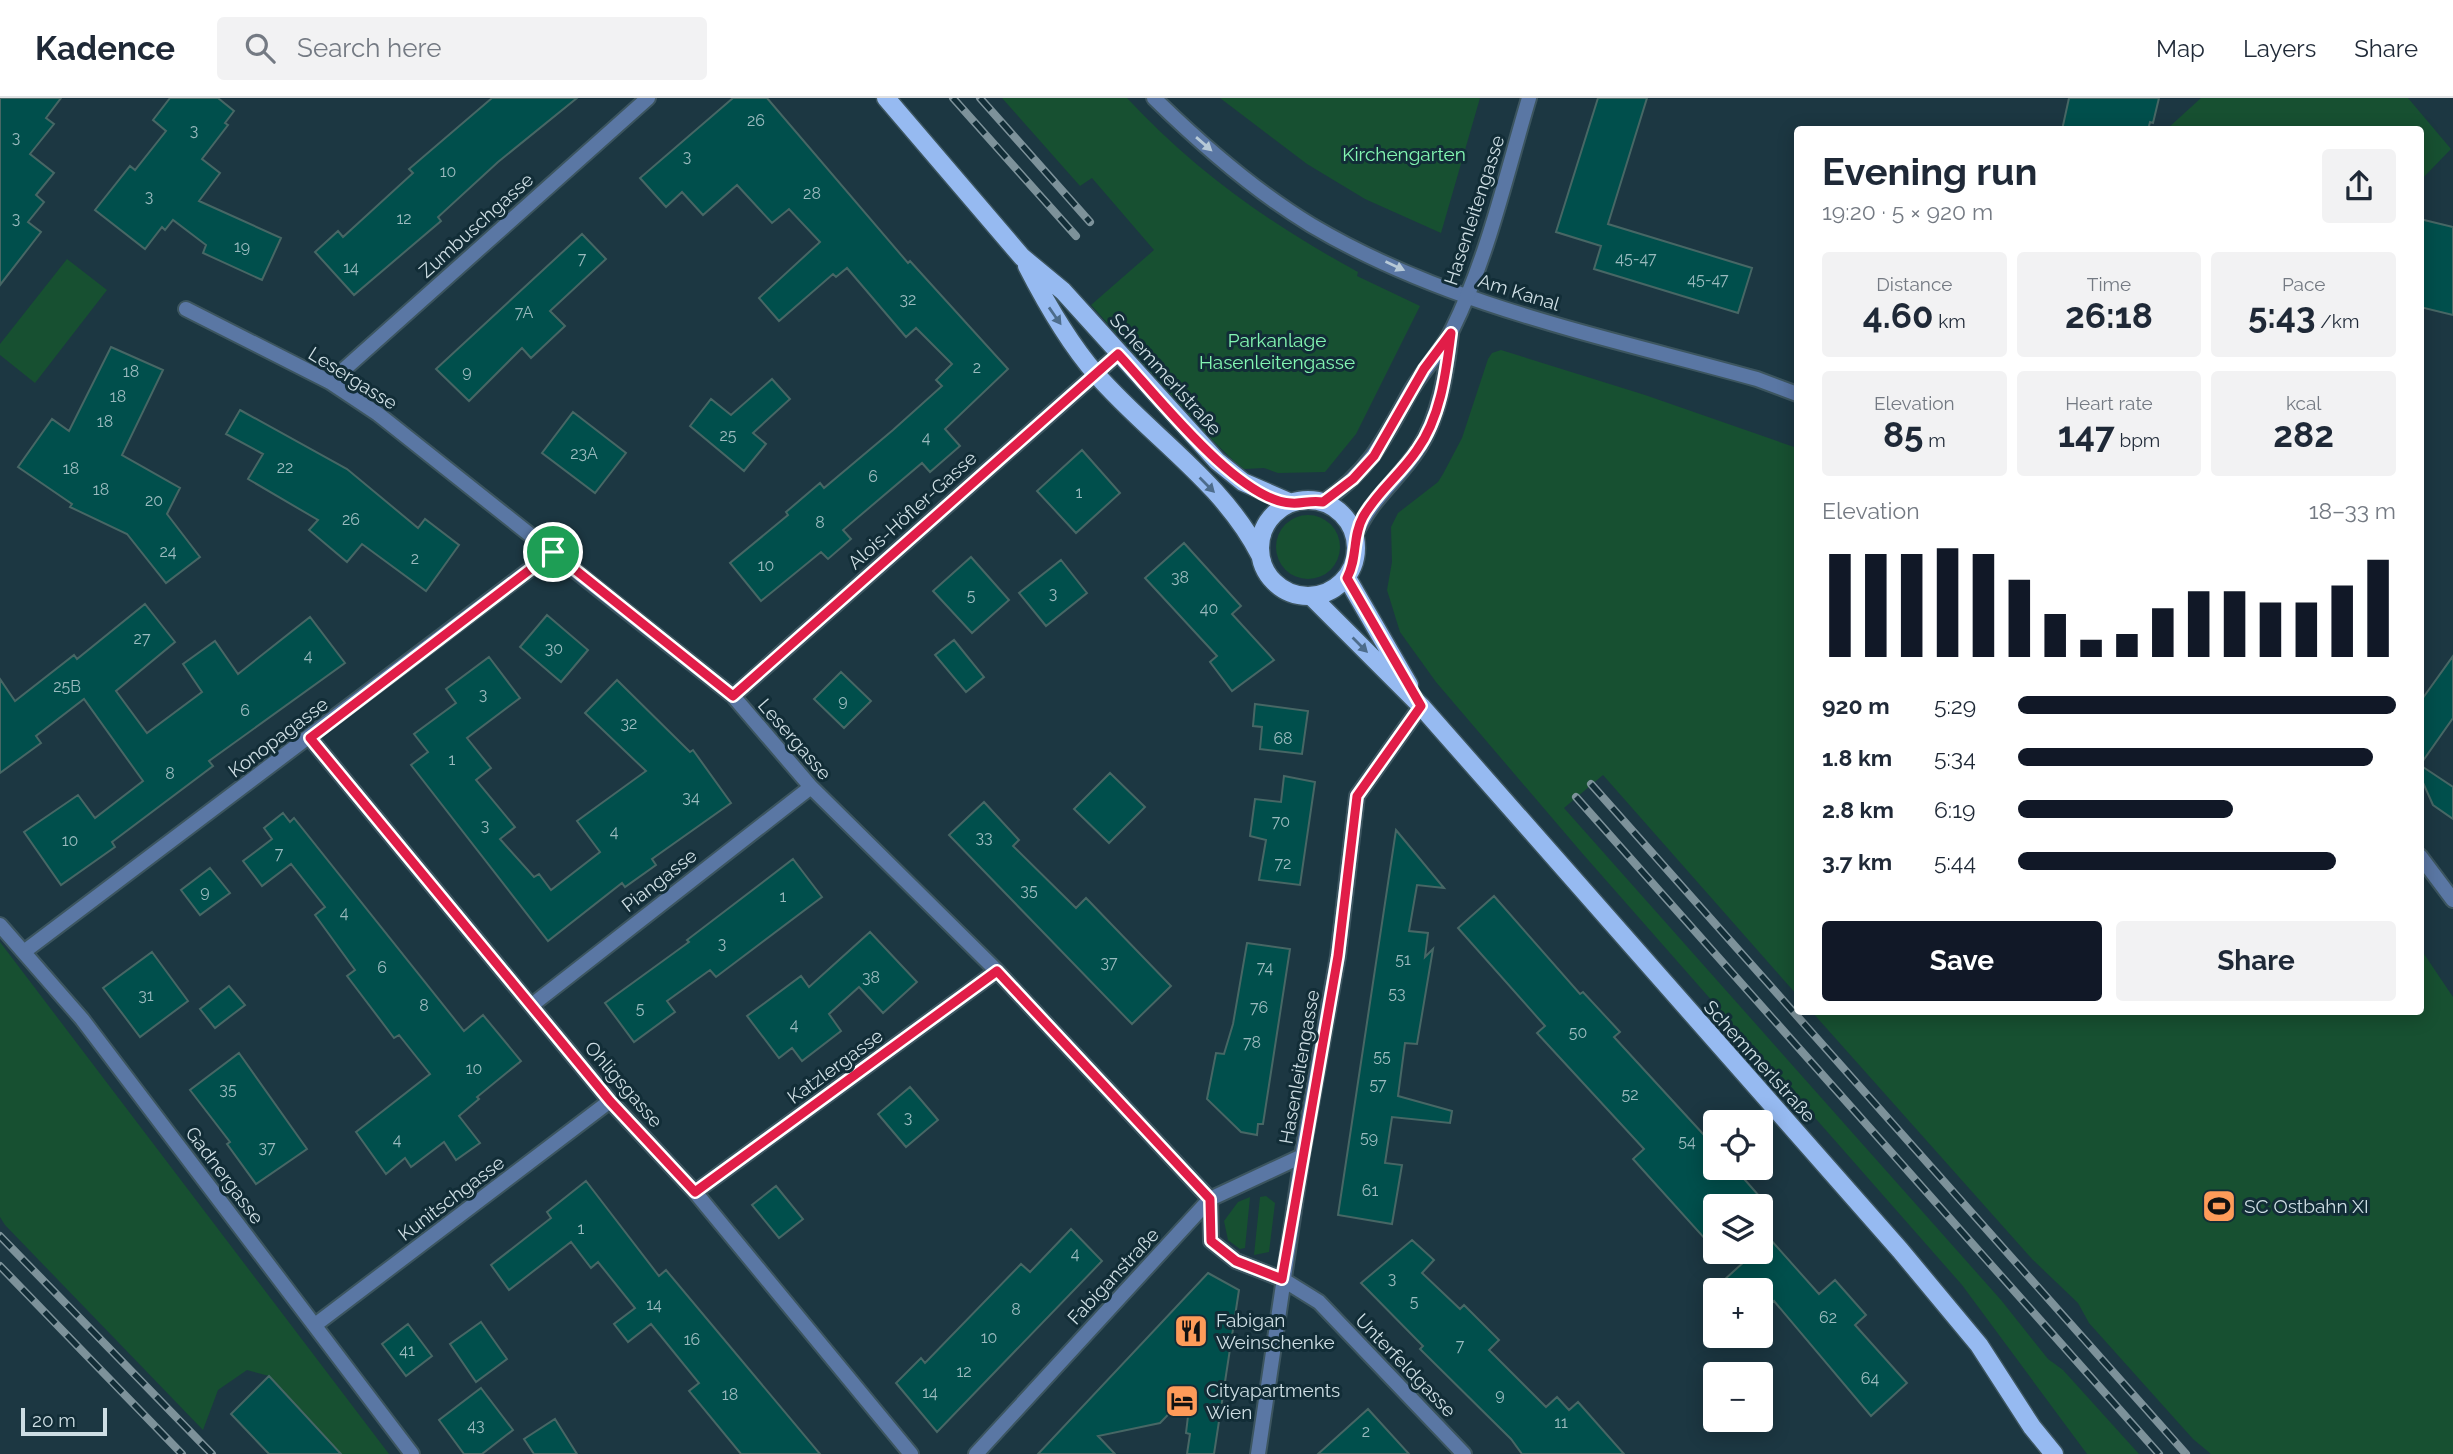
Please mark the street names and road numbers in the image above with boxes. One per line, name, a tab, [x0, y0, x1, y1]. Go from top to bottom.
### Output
street label: Hasenleitengasse	[1439, 132, 1509, 288]
street label: Zumbuschgasse	[414, 168, 538, 282]
street label: Am Kanal	[1475, 269, 1563, 315]
street label: Schemmerlstraße	[1106, 309, 1226, 439]
street label: Lesergasse	[305, 342, 401, 414]
street label: Alois-Höfler-Gasse	[843, 447, 981, 573]
street label: Konopagasse	[224, 692, 332, 782]
street label: Lesergasse	[754, 694, 836, 784]
street label: Piangasse	[617, 844, 701, 916]
street label: Hasenleitengasse	[1275, 988, 1323, 1146]
street label: Schemmerlstraße	[1700, 996, 1820, 1126]
street label: Katzlergasse	[783, 1024, 887, 1108]
street label: Ohligsgasse	[581, 1036, 667, 1132]
street label: Gadnergasse	[181, 1122, 269, 1228]
street label: Kunitschgasse	[394, 1151, 508, 1245]
street label: Fabiganstraße	[1063, 1223, 1163, 1329]
street label: Unterfeldgasse	[1351, 1309, 1461, 1421]

